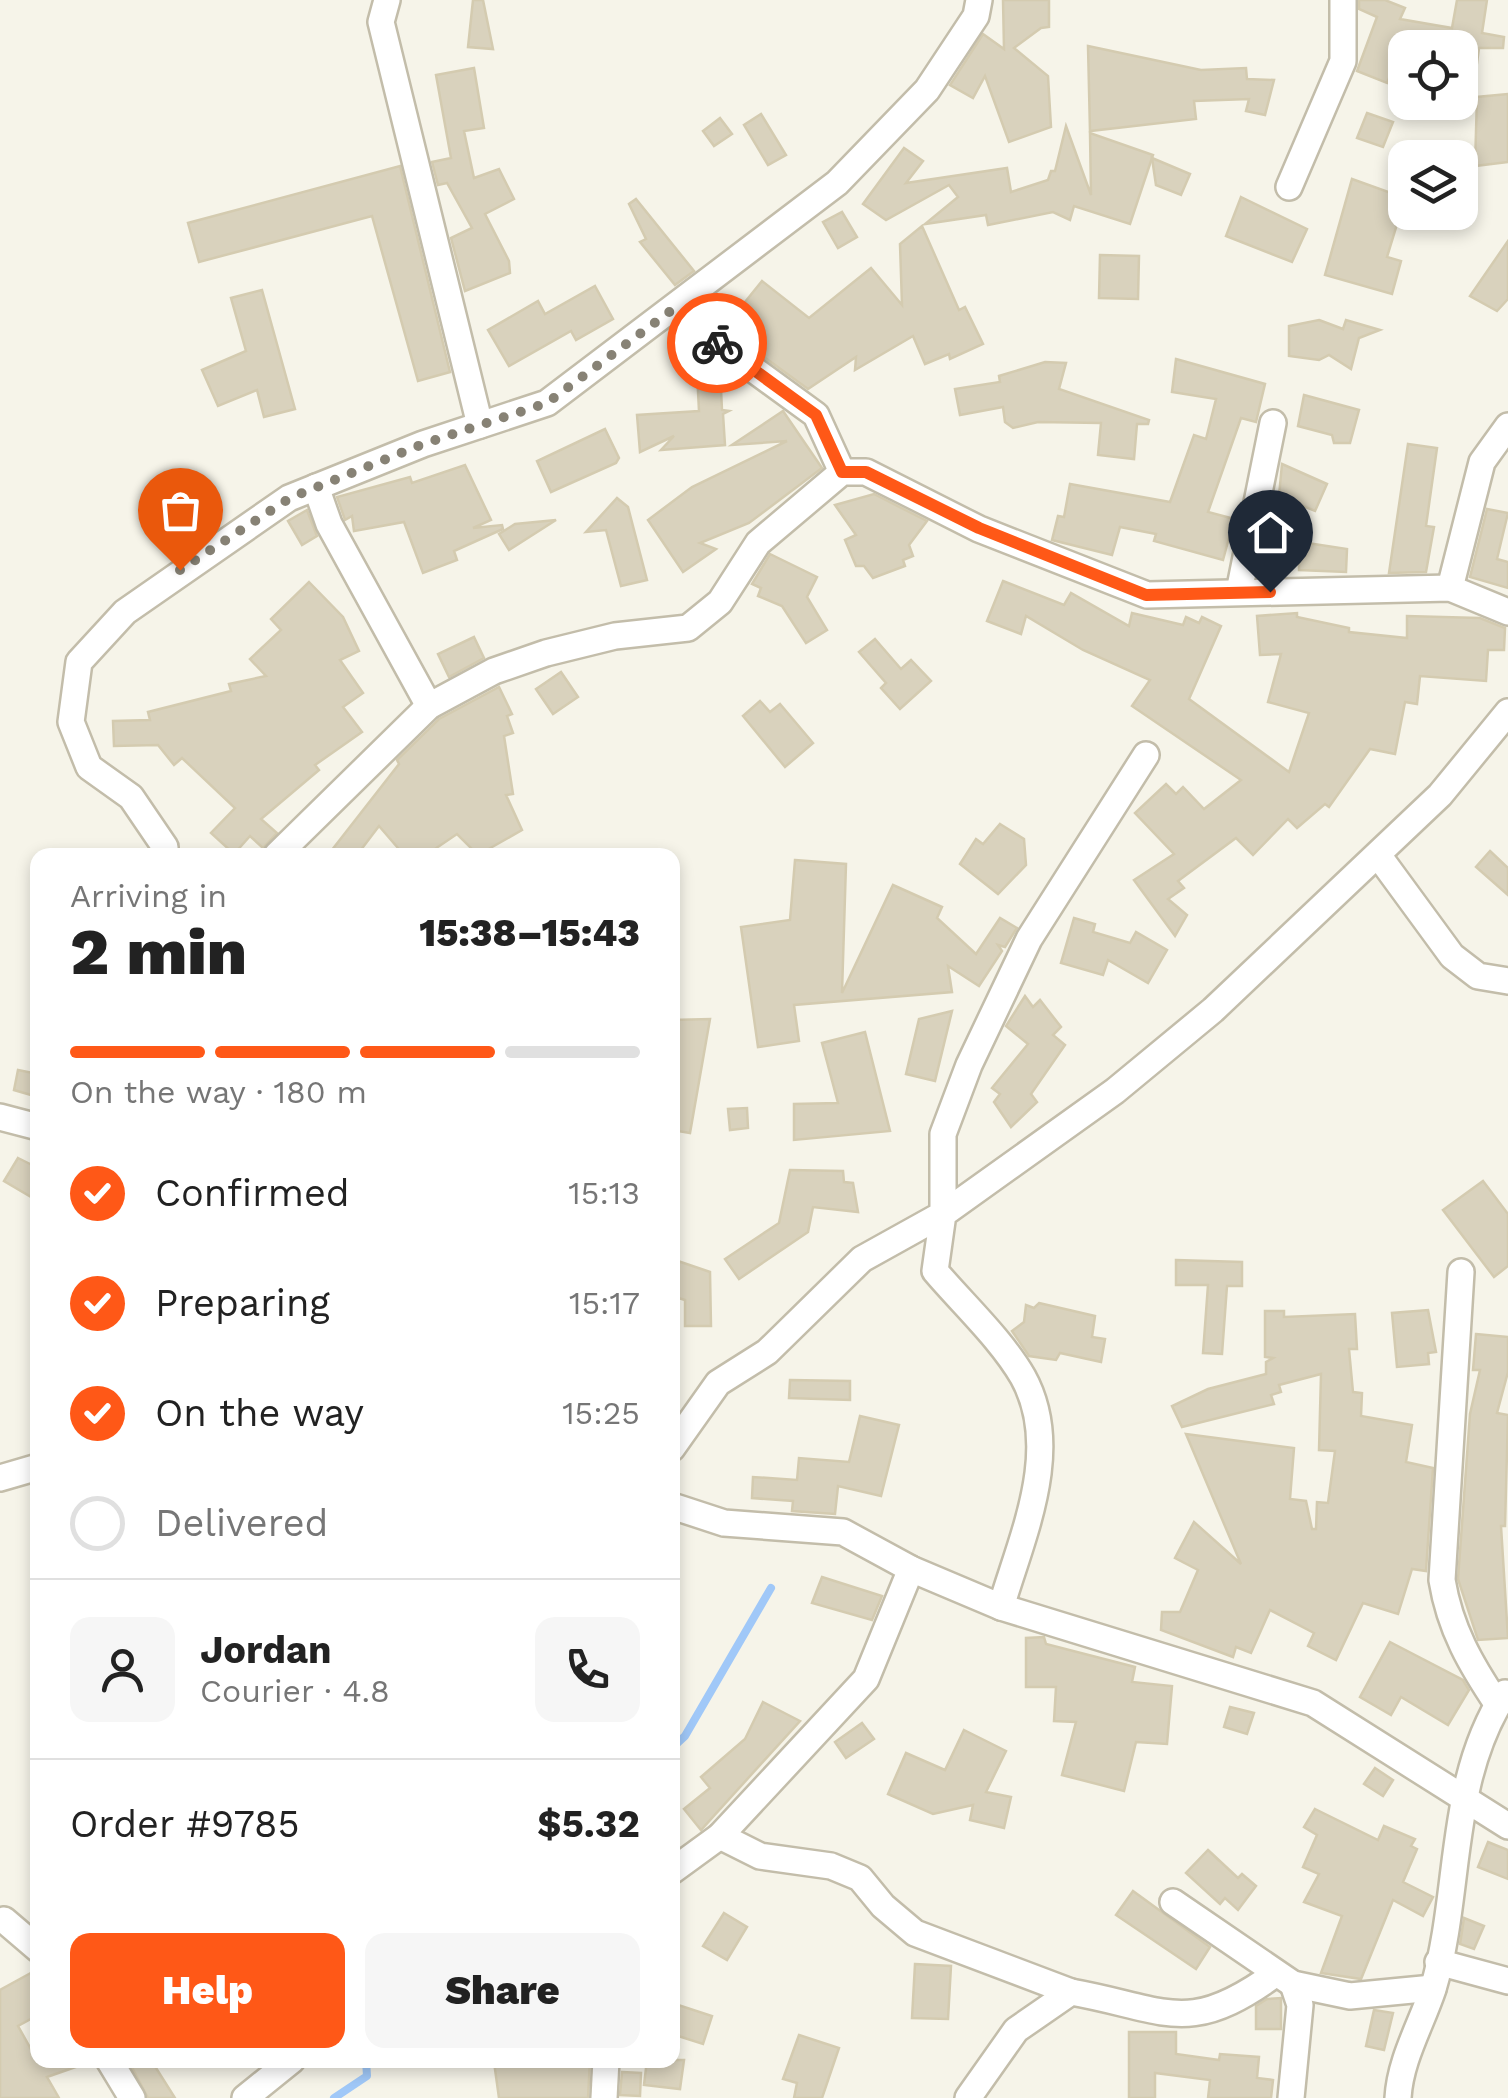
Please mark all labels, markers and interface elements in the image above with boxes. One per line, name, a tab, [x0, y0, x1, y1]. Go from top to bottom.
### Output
map controls	[1388, 30, 1478, 230]
button: locate	[1388, 30, 1478, 120]
button: layers	[1388, 140, 1478, 230]
courier	[667, 293, 767, 393]
icon: bike	[690, 316, 745, 371]
pin	[138, 468, 223, 571]
icon: bag	[153, 483, 208, 538]
pin	[1228, 490, 1313, 593]
icon: home	[1243, 505, 1298, 560]
text: Arriving in	[70, 877, 227, 915]
text: 15:38–15:43	[419, 911, 640, 955]
text: 2 min	[70, 914, 247, 990]
text: On the way · 180 m	[70, 1073, 367, 1111]
icon: check	[70, 1166, 125, 1221]
text: Confirmed	[155, 1171, 350, 1215]
text: 15:13	[568, 1174, 640, 1212]
icon: check	[70, 1276, 125, 1331]
text: Preparing	[155, 1281, 330, 1325]
text: 15:17	[569, 1284, 640, 1322]
icon: check	[70, 1386, 125, 1441]
text: On the way	[155, 1391, 364, 1435]
text: 15:25	[562, 1394, 640, 1432]
text: Delivered	[155, 1501, 328, 1545]
button: person	[70, 1617, 175, 1722]
button: phone	[535, 1617, 640, 1722]
text: Jordan	[200, 1628, 332, 1672]
text: Courier · 4.8	[200, 1672, 390, 1710]
text: Order #9785	[70, 1802, 300, 1846]
text: $5.32	[537, 1802, 640, 1846]
button: Help	[70, 1933, 345, 2048]
button: Share	[365, 1933, 640, 2048]

